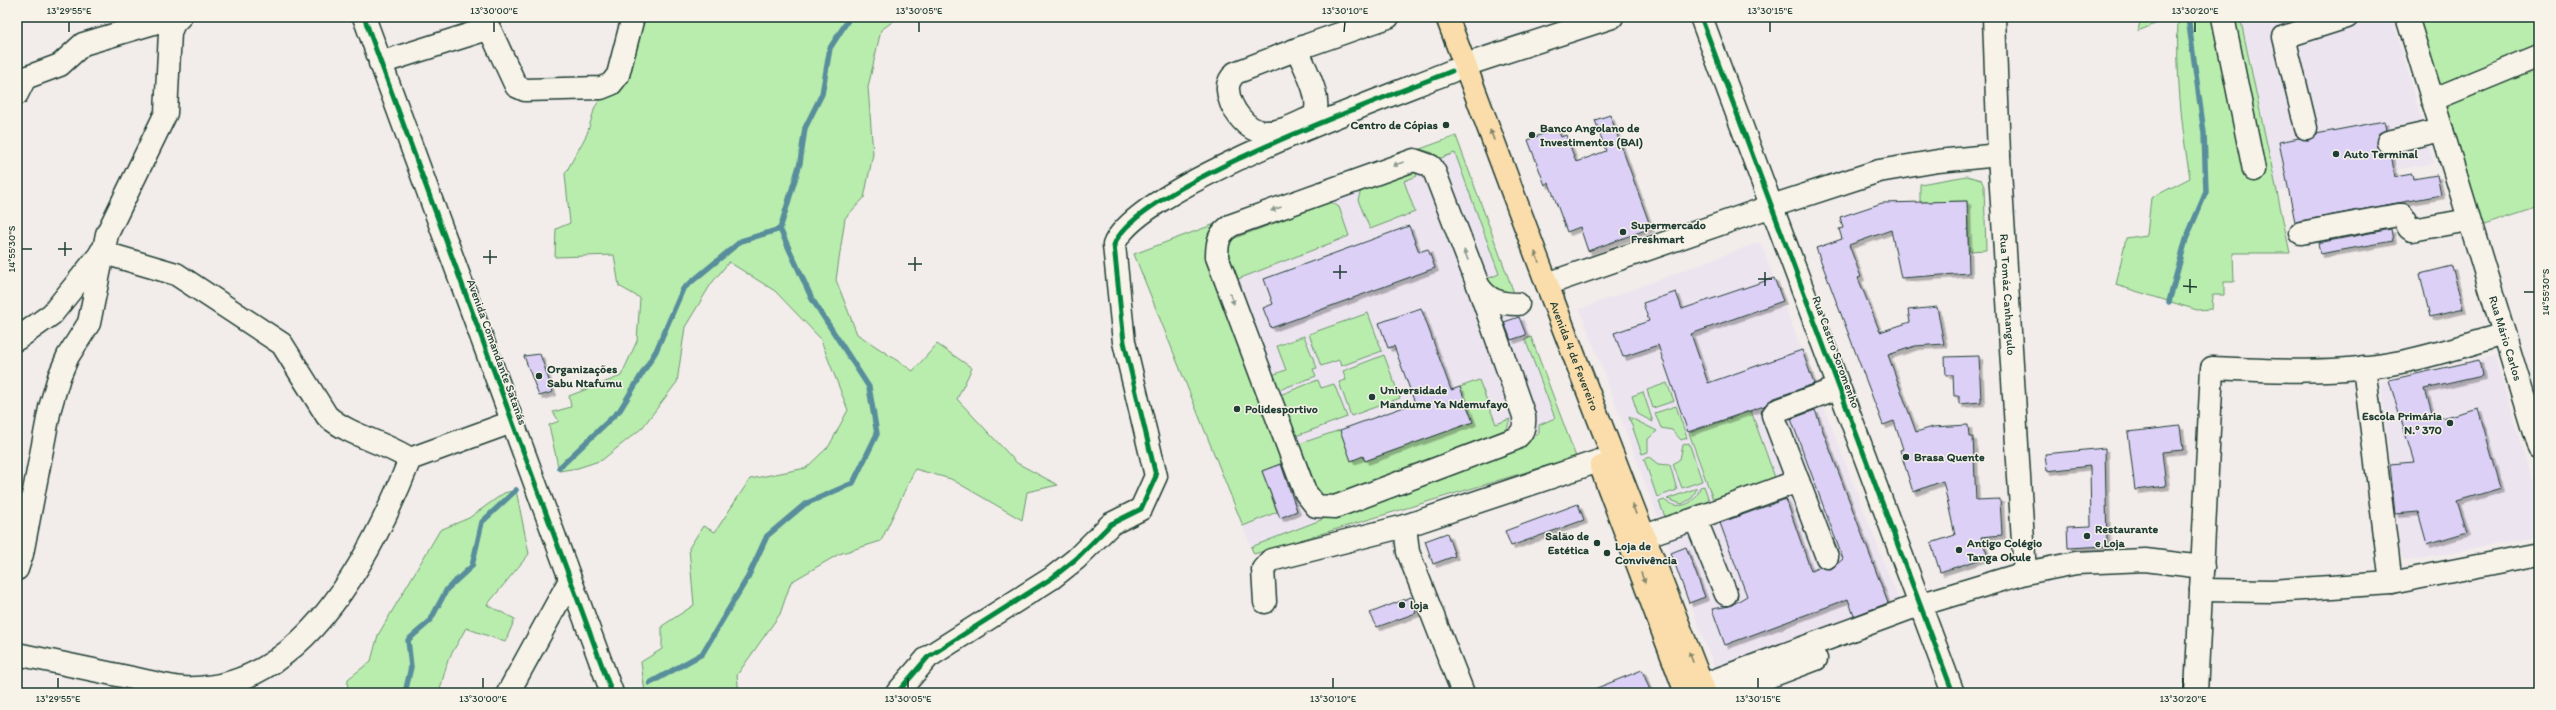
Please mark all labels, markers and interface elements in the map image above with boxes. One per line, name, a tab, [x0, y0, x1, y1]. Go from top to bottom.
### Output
text: 13°29'55"E	[46, 4, 92, 17]
text: 13°30'00"E	[470, 4, 518, 17]
text: 13°30'05"E	[895, 4, 943, 17]
text: 13°30'10"E	[1322, 4, 1369, 17]
text: 13°30'15"E	[1747, 4, 1793, 17]
text: 13°30'20"E	[2171, 4, 2219, 17]
place label: Centro de Cópias	[1350, 118, 1439, 133]
marker: Centro de Cópias	[1441, 120, 1451, 130]
place label: Banco Angolano de Investimentos (BAI)	[1540, 121, 1643, 150]
one-way arrow	[1488, 129, 1494, 141]
marker: Banco Angolano de Investimentos (BAI)	[1527, 130, 1537, 140]
place label: Auto Terminal	[2343, 147, 2418, 161]
marker: Auto Terminal	[2331, 149, 2341, 159]
one-way arrow	[1392, 161, 1404, 167]
one-way arrow	[1270, 206, 1282, 212]
place label: Supermercado Freshmart	[1631, 218, 1706, 246]
text: 14°55'30"S	[5, 225, 18, 272]
marker: Supermercado Freshmart	[1618, 227, 1628, 237]
street label: Rua Tomáz Canhangulo	[1997, 233, 2018, 356]
one-way arrow	[1463, 248, 1469, 260]
one-way arrow	[1534, 251, 1540, 263]
text: 14°55'30"S	[2539, 268, 2552, 315]
street label: Avenida Comandante Satanás	[464, 277, 530, 427]
one-way arrow	[1230, 293, 1236, 305]
street label: Rua Castro Soromenho	[1809, 294, 1863, 410]
street label: Rua Mário Carlos	[2486, 294, 2525, 382]
street label: Avenida 4 de Fevereiro	[1547, 299, 1602, 413]
place label: Organizações Sabu Ntafumu	[547, 362, 623, 390]
marker: Organizações Sabu Ntafumu	[534, 371, 544, 381]
place label: Universidade Mandume Ya Ndemufayo	[1380, 383, 1508, 412]
marker: Universidade Mandume Ya Ndemufayo	[1367, 392, 1377, 402]
place label: Polidesportivo	[1245, 402, 1318, 417]
marker: Polidesportivo	[1232, 404, 1242, 414]
place label: Escola Primária N.º 370	[2362, 409, 2442, 437]
marker: Escola Primária N.º 370	[2445, 418, 2455, 428]
place label: Brasa Quente	[1914, 450, 1985, 464]
marker: Brasa Quente	[1901, 452, 1911, 462]
one-way arrow	[1630, 503, 1636, 515]
place label: Restaurante e Loja	[2095, 522, 2159, 551]
place label: Salão de Estética	[1545, 529, 1589, 557]
marker: Restaurante e Loja	[2082, 531, 2092, 541]
place label: Antigo Colégio Tanga Okule	[1966, 536, 2042, 565]
marker: Salão de Estética	[1592, 538, 1602, 548]
place label: Loja de Convivência	[1615, 539, 1678, 567]
marker: Antigo Colégio Tanga Okule	[1954, 545, 1964, 555]
marker: Loja de Convivência	[1602, 548, 1612, 558]
one-way arrow	[1640, 572, 1646, 584]
place label: loja	[1410, 598, 1429, 613]
marker: loja	[1397, 600, 1407, 610]
one-way arrow	[1688, 650, 1694, 662]
text: 13°29'55"E	[35, 692, 81, 705]
text: 13°30'00"E	[459, 692, 507, 705]
text: 13°30'05"E	[884, 692, 932, 705]
text: 13°30'10"E	[1310, 692, 1357, 705]
text: 13°30'15"E	[1735, 692, 1781, 705]
text: 13°30'20"E	[2159, 692, 2207, 705]

